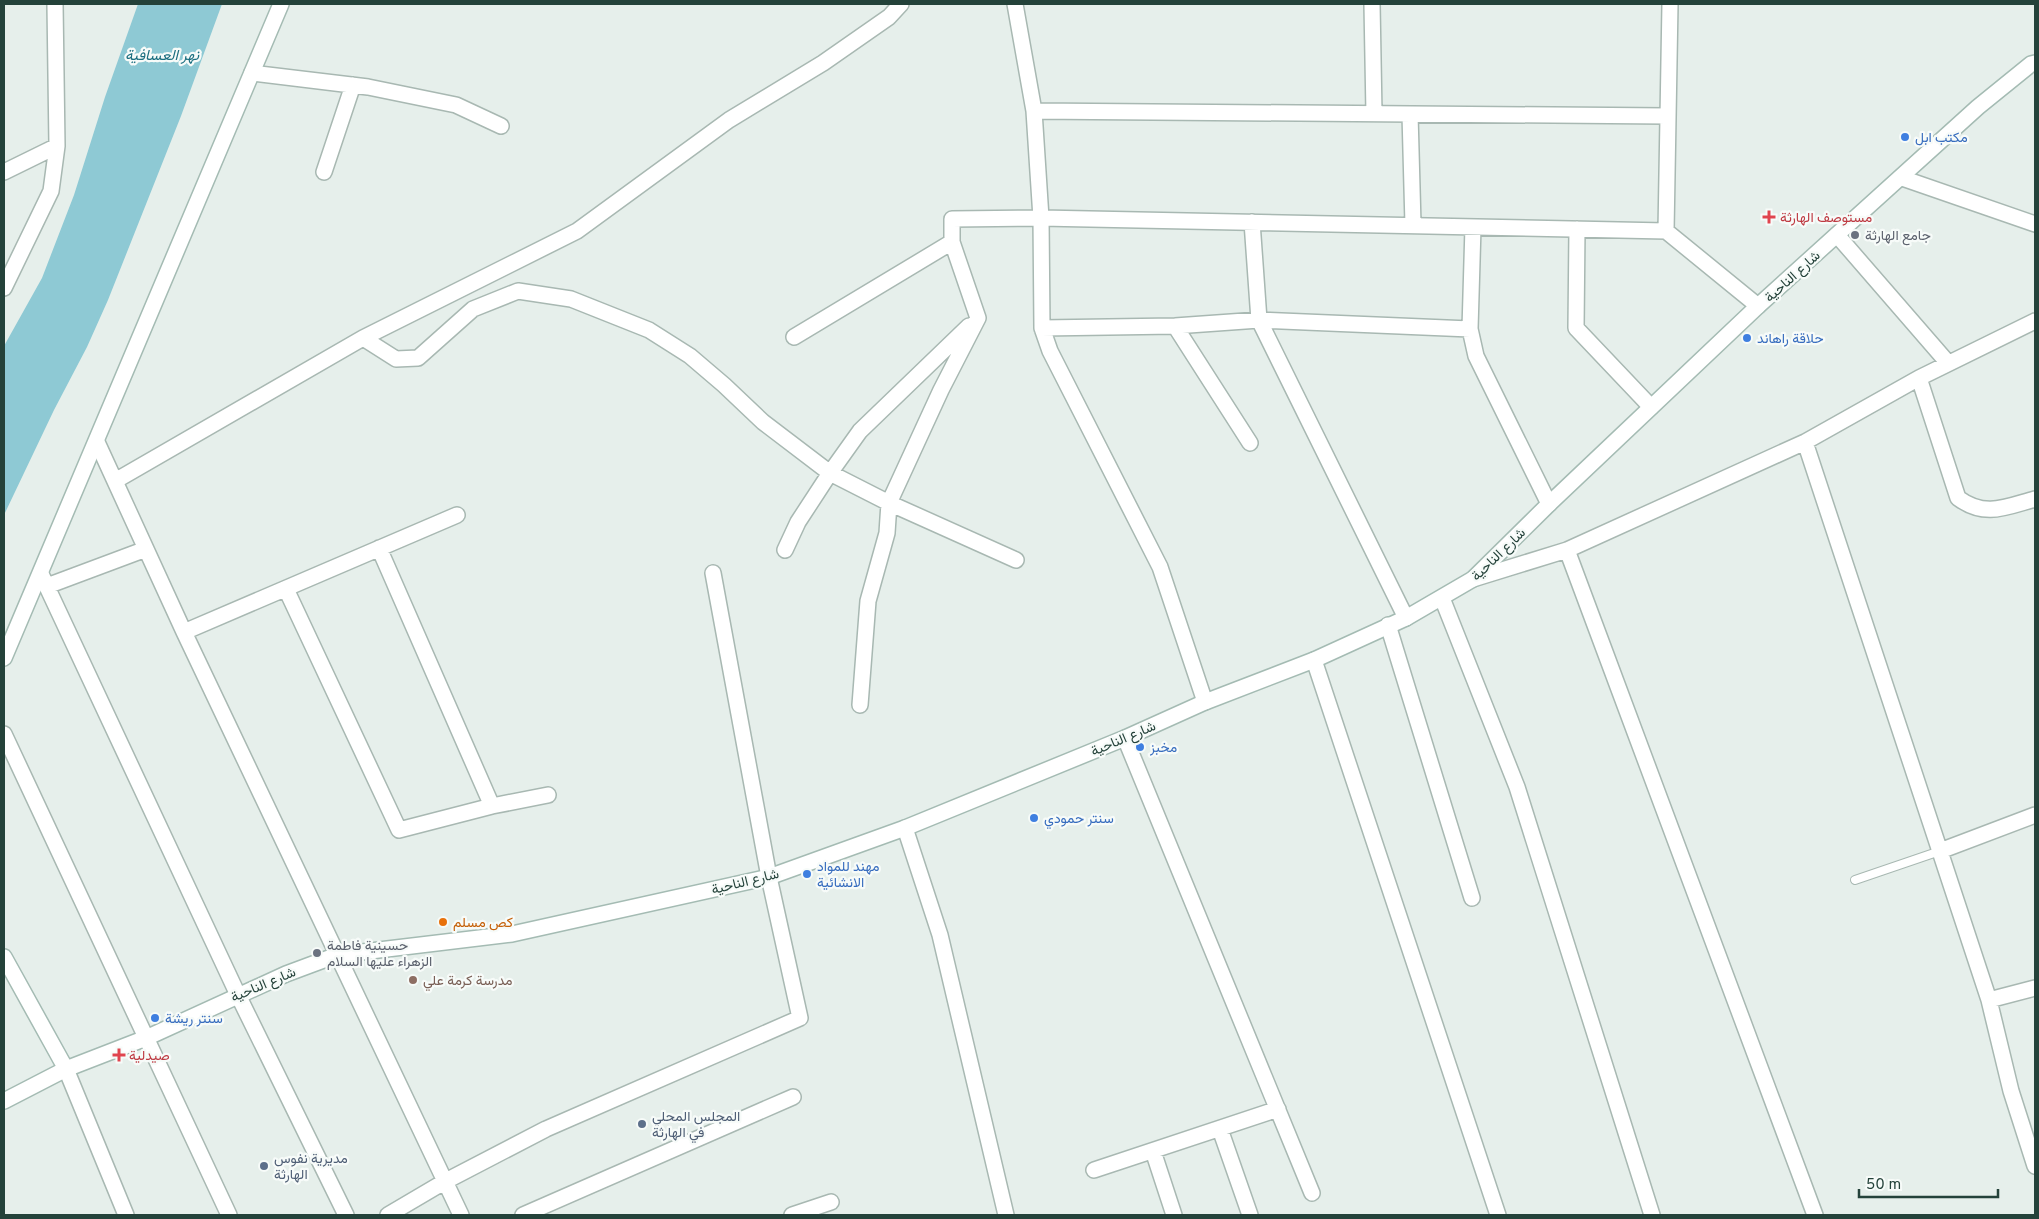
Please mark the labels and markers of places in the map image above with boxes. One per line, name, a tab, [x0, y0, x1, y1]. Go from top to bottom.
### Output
place label: مكتب ابل	[1915, 130, 1968, 147]
marker: مكتب ابل	[1899, 131, 1911, 143]
marker: مستوصف الهارثة	[1762, 210, 1776, 224]
place label: مستوصف الهارثة	[1780, 210, 1872, 227]
place label: جامع الهارثة	[1865, 228, 1931, 246]
marker: جامع الهارثة	[1849, 229, 1861, 241]
place label: حلاقة راهاند	[1757, 331, 1824, 348]
marker: حلاقة راهاند	[1741, 332, 1753, 344]
place label: مخبز	[1149, 740, 1177, 757]
marker: مخبز	[1134, 741, 1146, 753]
place label: سنتر حمودي	[1044, 811, 1114, 830]
marker: سنتر حمودي	[1028, 812, 1040, 824]
place label: مهند للمواد الانشائية	[817, 859, 880, 892]
marker: مهند للمواد الانشائية	[801, 868, 813, 880]
place label: كص مسلم	[453, 915, 513, 932]
marker: كص مسلم	[437, 916, 449, 928]
place label: حسينية فاطمة الزهراء عليها السلام	[327, 938, 432, 971]
marker: حسينية فاطمة الزهراء عليها السلام	[311, 947, 323, 959]
place label: مدرسة كرمة علي	[423, 973, 513, 992]
marker: مدرسة كرمة علي	[407, 974, 419, 986]
place label: سنتر ريشة	[165, 1011, 223, 1028]
marker: سنتر ريشة	[149, 1012, 161, 1024]
place label: صيدلية	[129, 1048, 170, 1065]
marker: صيدلية	[113, 1049, 125, 1061]
place label: المجلس المحلي في الهارثة	[652, 1109, 740, 1144]
marker: المجلس المحلي في الهارثة	[636, 1118, 648, 1130]
place label: مديرية نفوس الهارثة	[274, 1151, 348, 1184]
marker: مديرية نفوس الهارثة	[258, 1160, 270, 1172]

